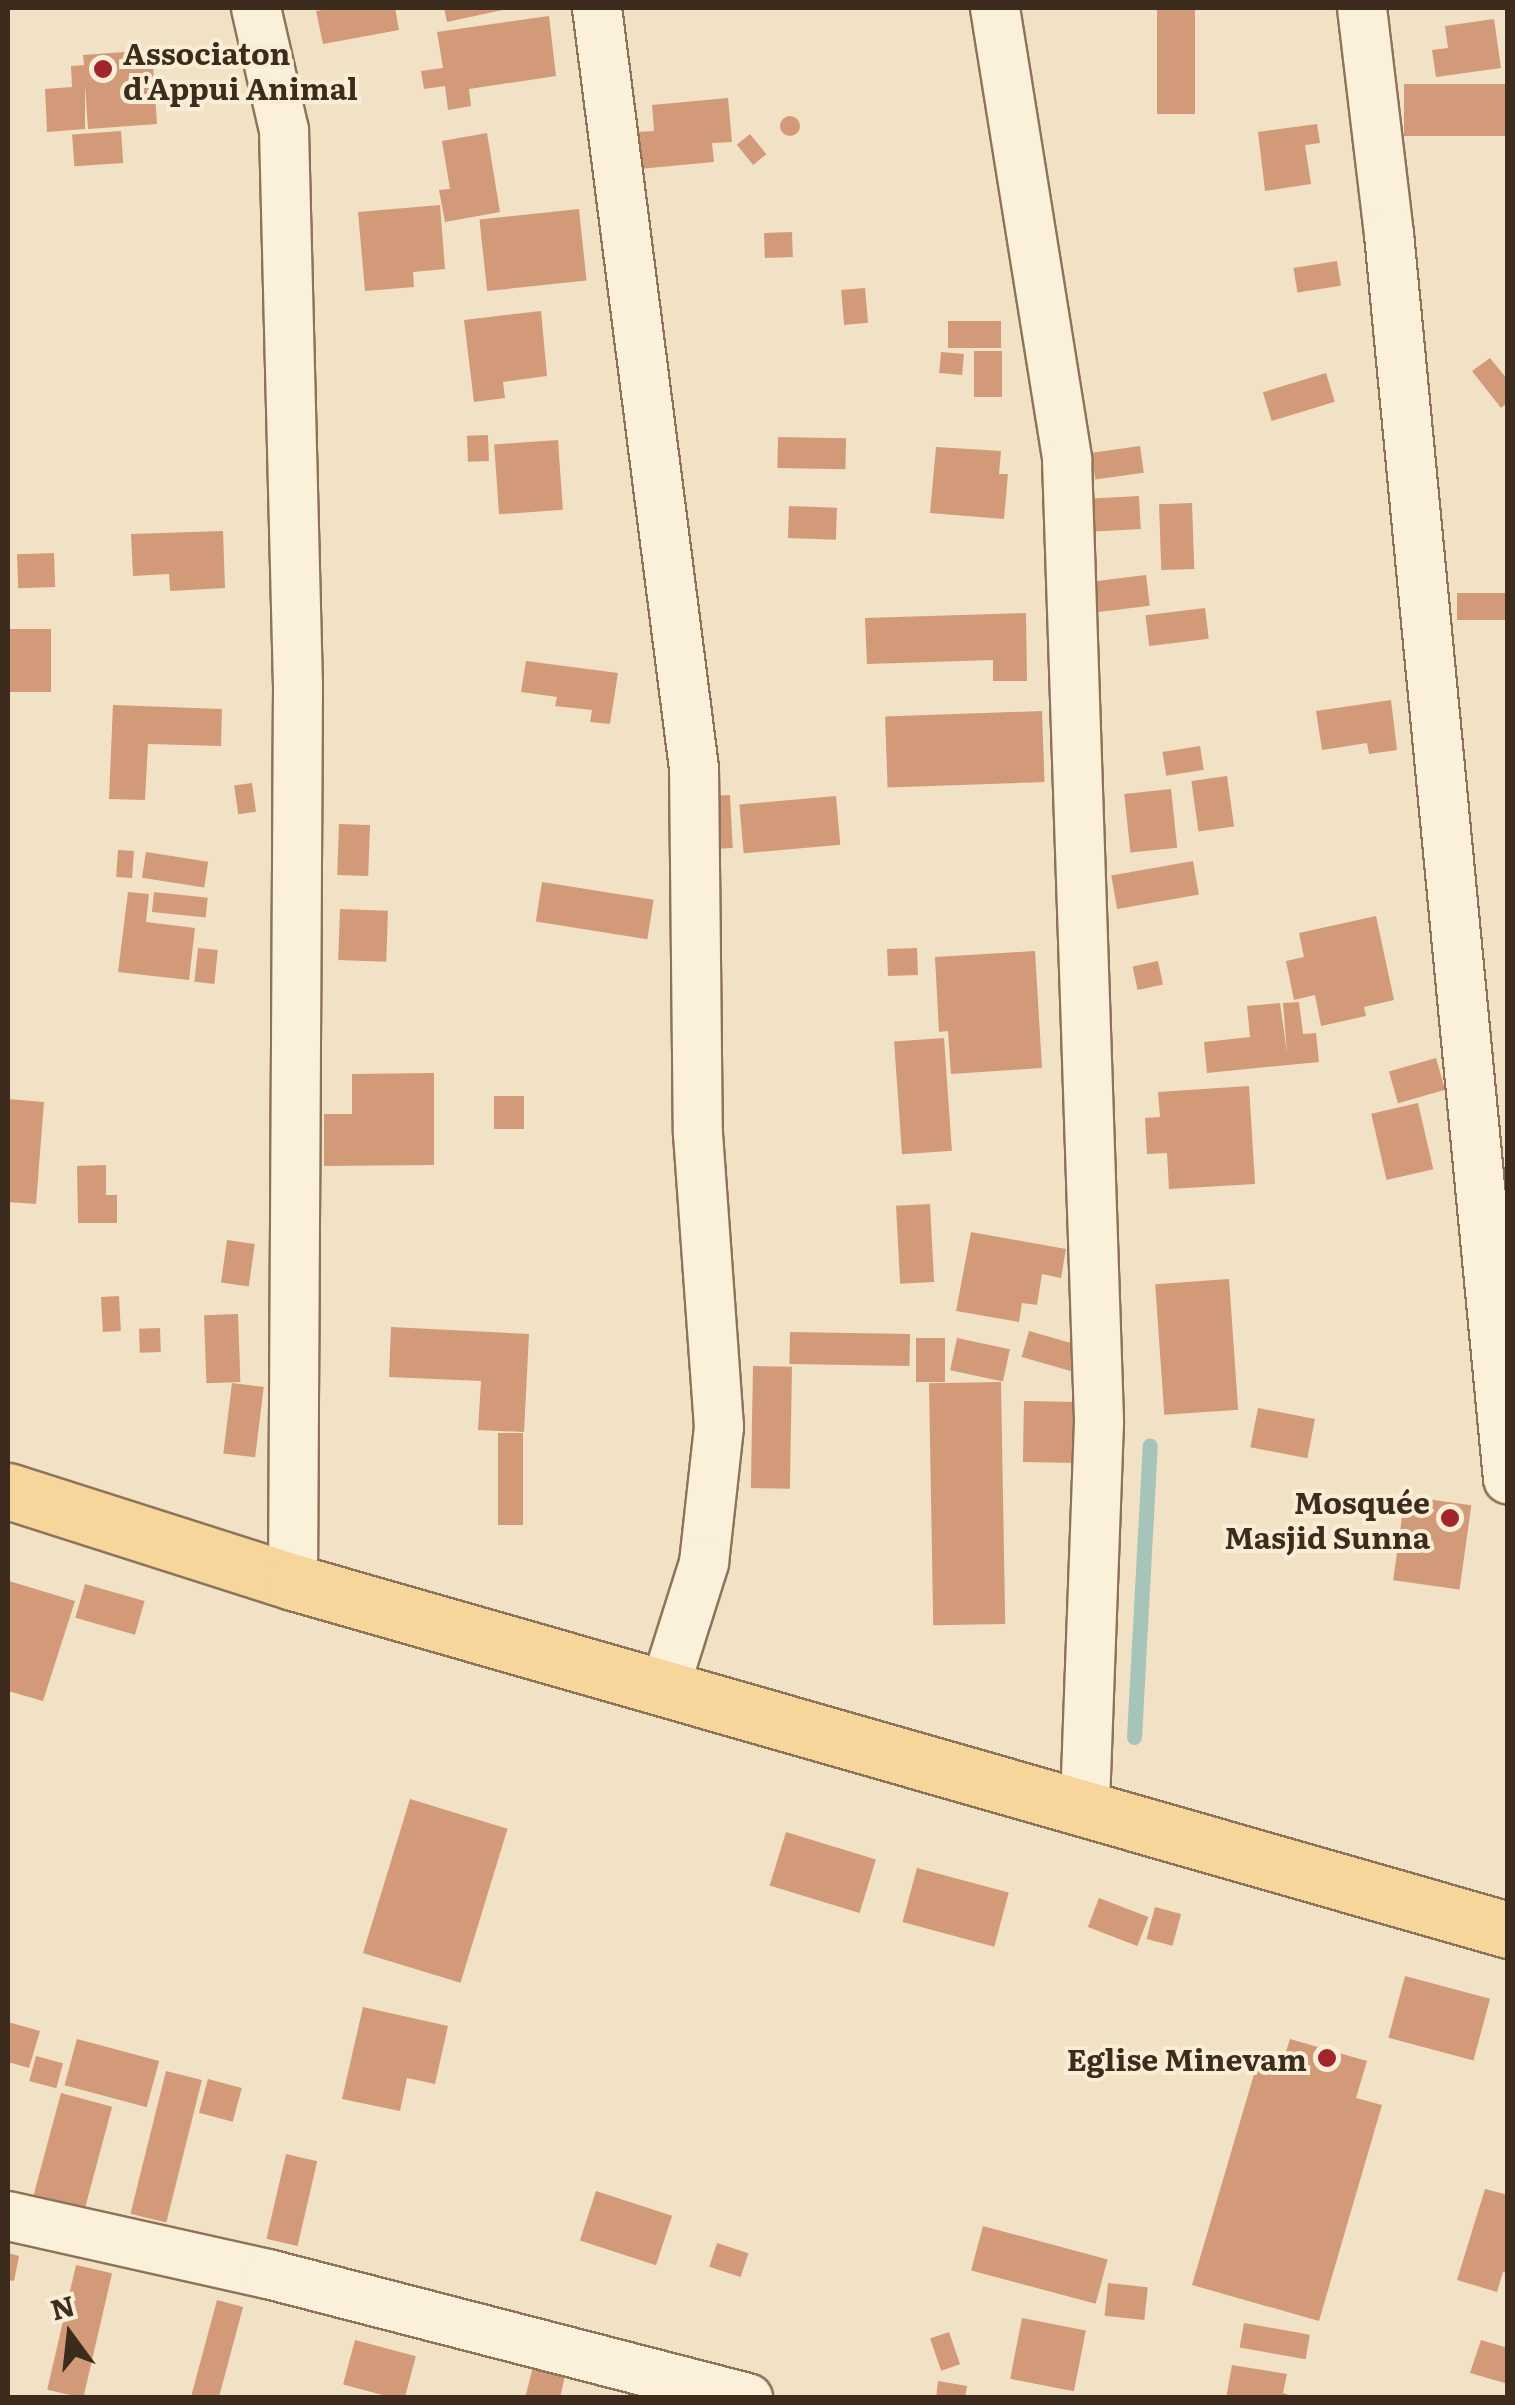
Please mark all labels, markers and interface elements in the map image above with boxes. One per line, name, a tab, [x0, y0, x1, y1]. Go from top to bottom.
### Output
place label: Associaton d'Appui Animal	[123, 34, 358, 104]
marker: Associaton d'Appui Animal	[92, 58, 114, 80]
place label: Mosquée Masjid Sunna	[1225, 1483, 1430, 1554]
marker: Mosquée Masjid Sunna	[1439, 1507, 1461, 1529]
place label: Eglise Minevam	[1067, 2040, 1307, 2076]
marker: Eglise Minevam	[1316, 2047, 1338, 2069]
text: N	[45, 2283, 79, 2329]
north arrow	[20, 2285, 120, 2385]

